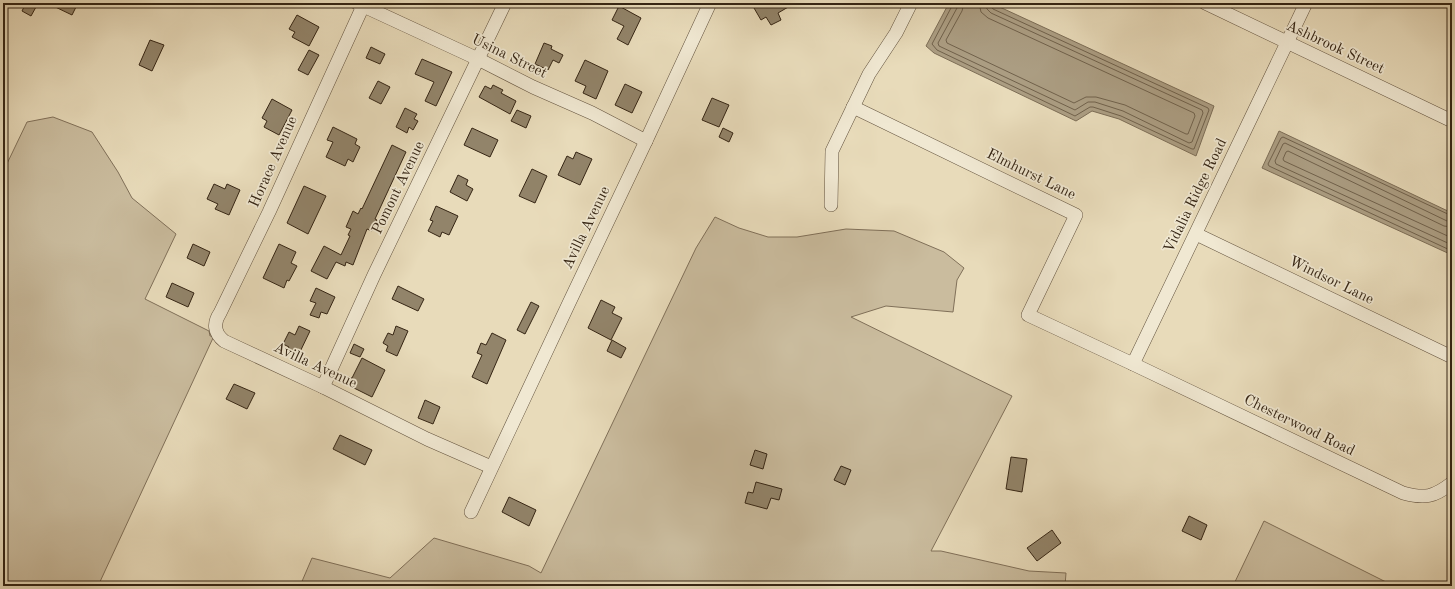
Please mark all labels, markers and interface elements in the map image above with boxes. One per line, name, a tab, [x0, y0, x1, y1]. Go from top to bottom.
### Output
street label: Ashbrook Street	[1284, 19, 1386, 77]
street label: Usina Street	[469, 32, 549, 82]
street label: Horace Avenue	[247, 114, 301, 210]
street label: Vidalia Ridge Road	[1162, 136, 1230, 256]
street label: Pomont Avenue	[370, 139, 428, 237]
street label: Elmhurst Lane	[984, 147, 1078, 203]
street label: Avilla Avenue	[561, 184, 613, 272]
street label: Windsor Lane	[1286, 254, 1376, 308]
street label: Avilla Avenue	[271, 340, 359, 392]
street label: Chesterwood Road	[1241, 393, 1357, 459]

